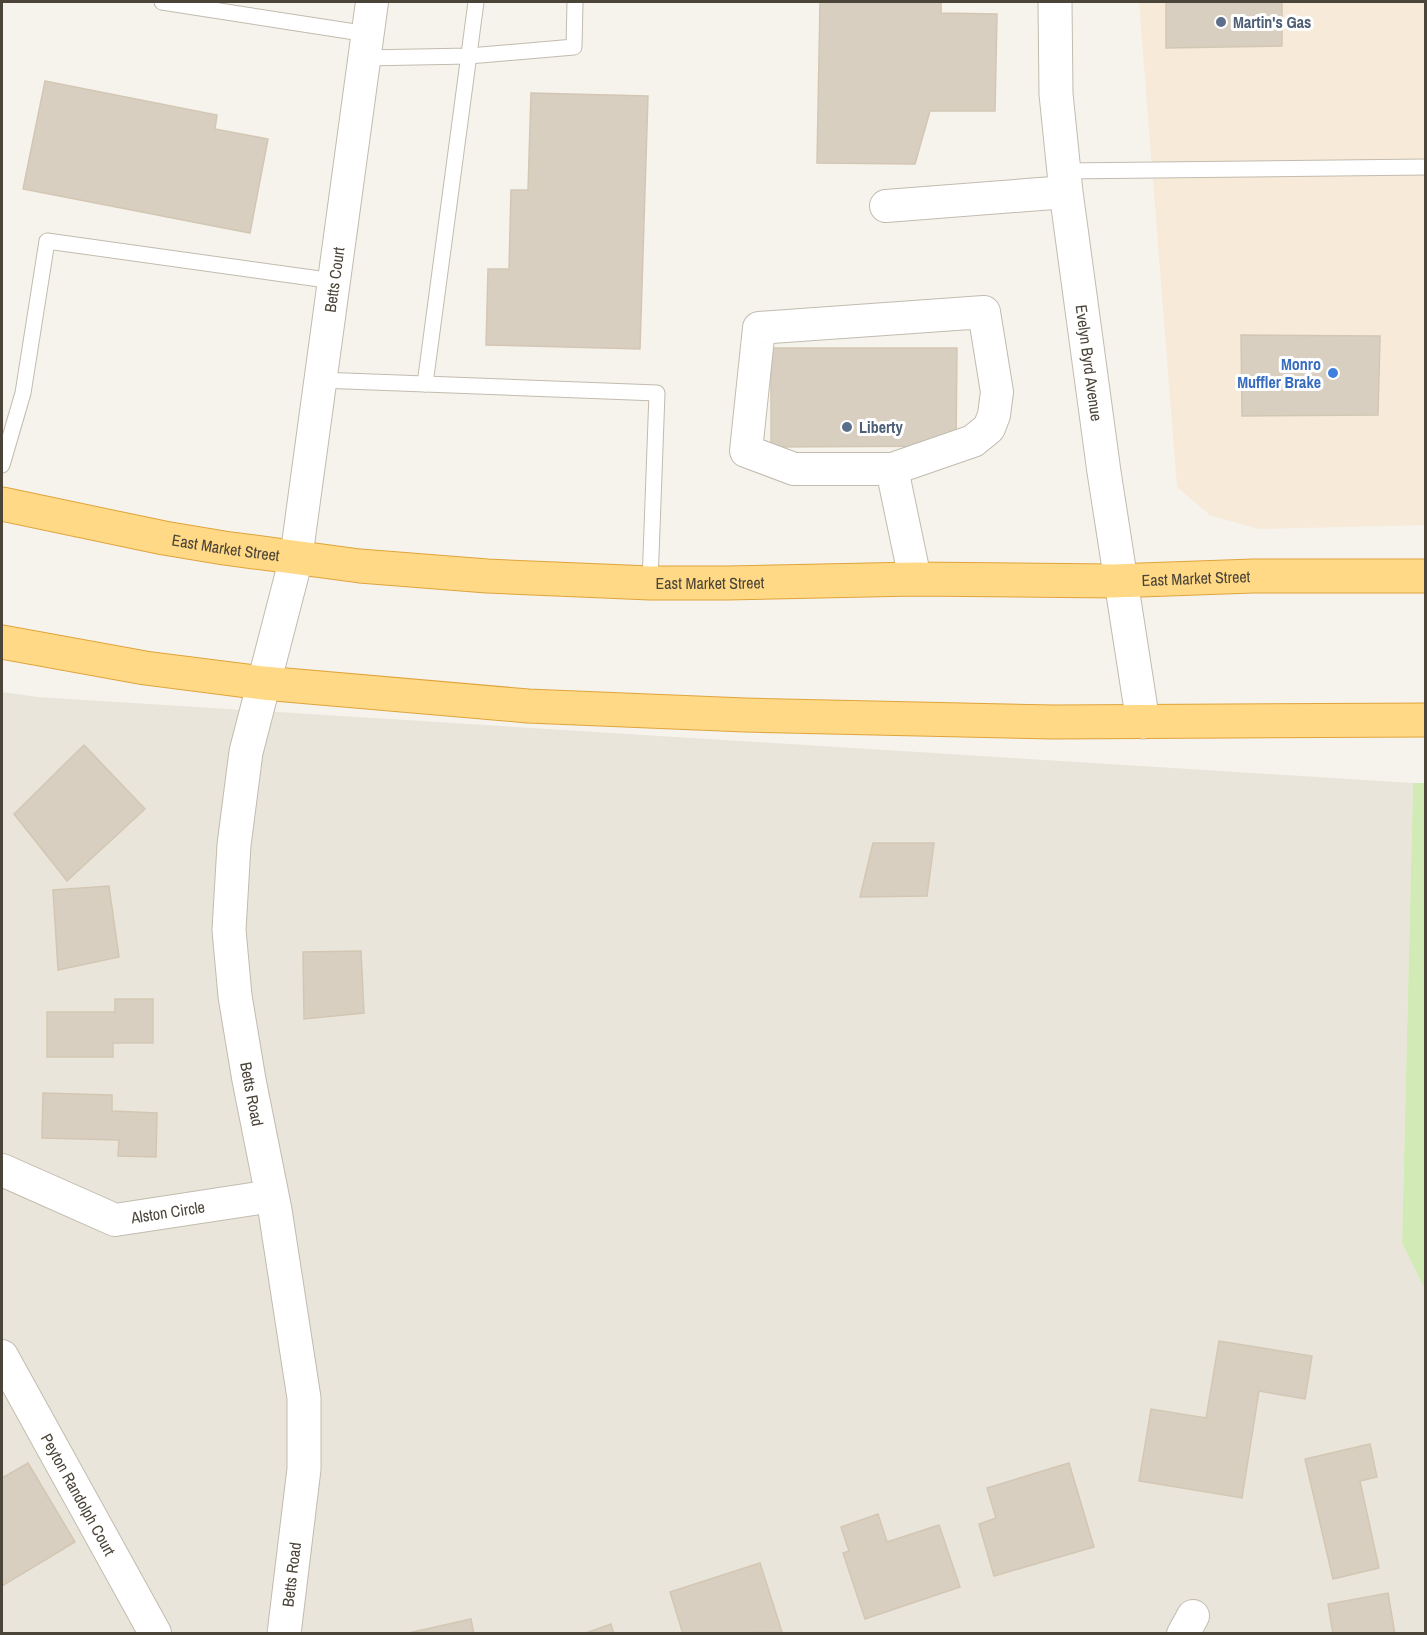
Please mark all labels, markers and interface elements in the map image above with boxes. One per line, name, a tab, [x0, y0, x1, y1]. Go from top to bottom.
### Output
place label: Martin's Gas	[1233, 11, 1311, 33]
marker: Martin's Gas	[1214, 15, 1228, 29]
street label: Betts Court	[319, 245, 350, 314]
street label: Evelyn Byrd Avenue	[1070, 303, 1108, 423]
place label: Monro Muffler Brake	[1237, 353, 1321, 393]
marker: Monro Muffler Brake	[1326, 366, 1340, 380]
place label: Liberty	[859, 416, 903, 438]
marker: Liberty	[840, 420, 854, 434]
street label: East Market Street	[170, 528, 281, 566]
street label: East Market Street	[1141, 565, 1251, 591]
street label: East Market Street	[656, 571, 765, 594]
street label: Betts Road	[235, 1060, 269, 1128]
street label: Alston Circle	[128, 1195, 206, 1229]
street label: Peyton Randolph Court	[36, 1429, 121, 1560]
street label: Betts Road	[276, 1541, 306, 1608]

